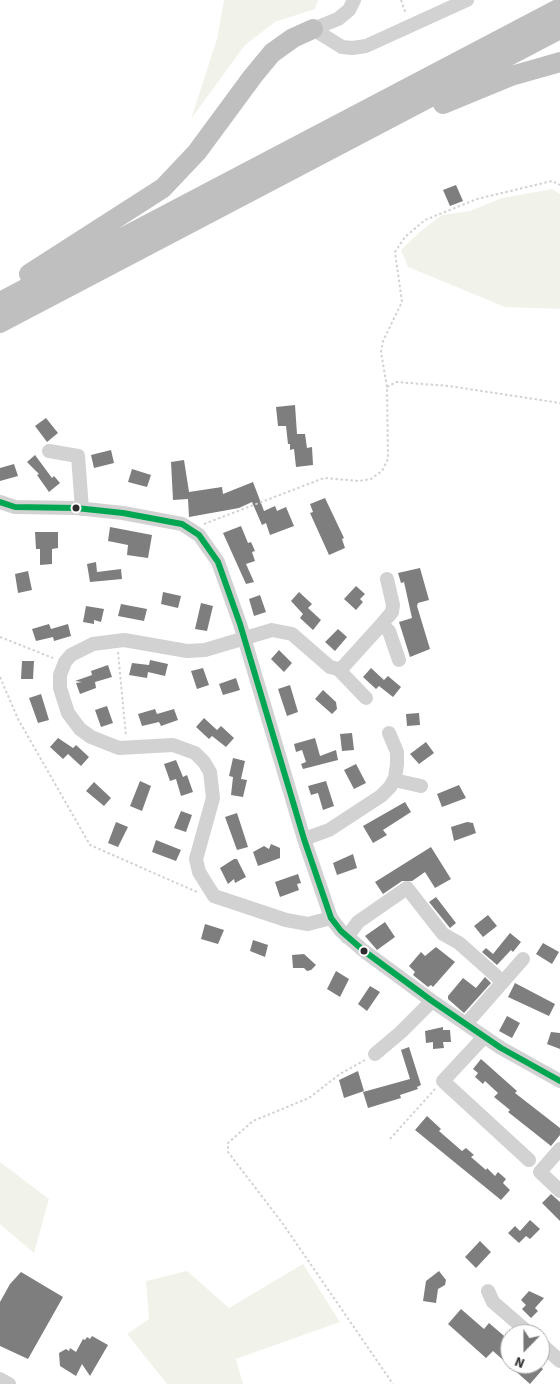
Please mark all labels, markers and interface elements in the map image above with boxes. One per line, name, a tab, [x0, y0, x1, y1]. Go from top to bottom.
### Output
unlabelled marker	[71, 503, 81, 513]
unlabelled marker	[359, 946, 369, 956]
north arrow	[500, 1324, 550, 1374]
text: N	[512, 1351, 528, 1373]

